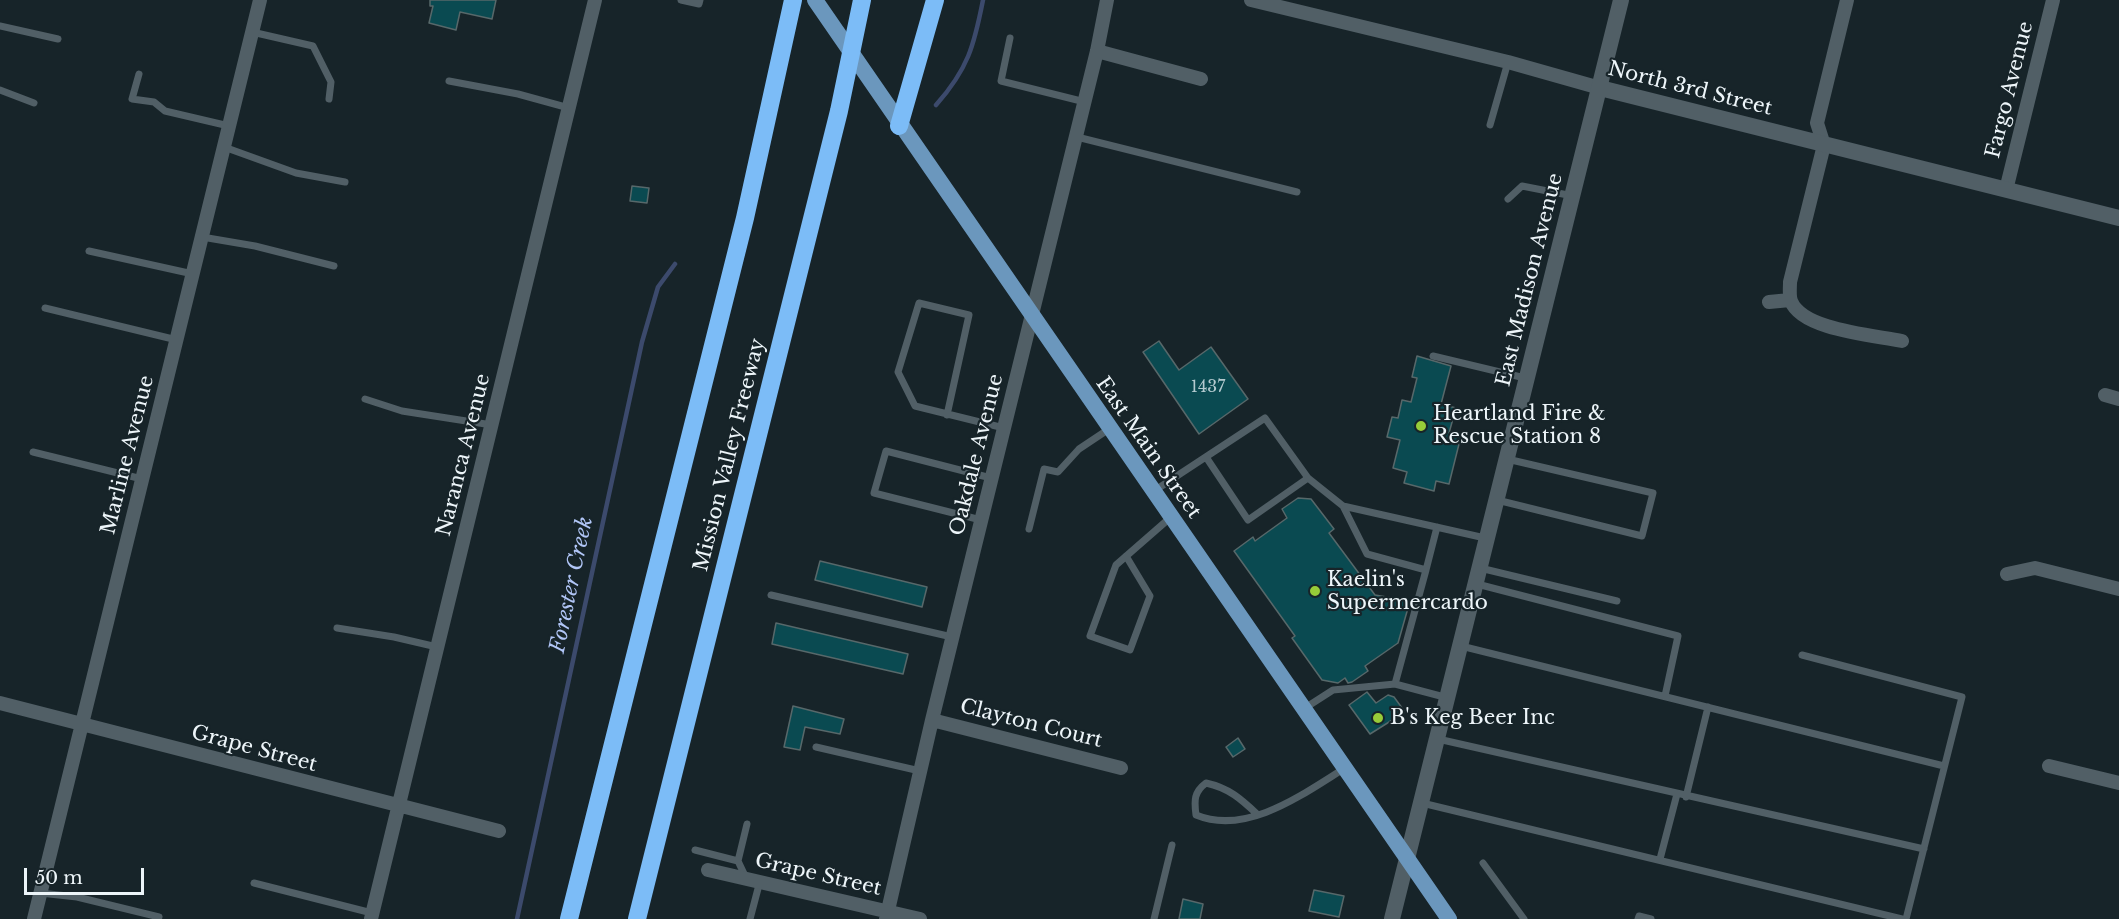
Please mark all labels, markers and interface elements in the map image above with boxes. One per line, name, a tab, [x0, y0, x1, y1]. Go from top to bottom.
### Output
street label: Fargo Avenue	[1981, 19, 2039, 161]
street label: North 3rd Street	[1606, 57, 1774, 121]
street label: East Madison Avenue	[1492, 171, 1568, 389]
street label: Mission Valley Freeway	[689, 336, 771, 574]
street label: Naranca Avenue	[432, 371, 496, 539]
street label: Oakdale Avenue	[945, 372, 1009, 538]
street label: Marline Avenue	[97, 373, 159, 537]
street label: East Main Street	[1090, 373, 1206, 523]
house number: 1437	[1191, 377, 1225, 397]
place label: Heartland Fire & Rescue Station 8	[1433, 402, 1606, 449]
marker: Heartland Fire & Rescue Station 8	[1414, 419, 1428, 433]
water label: Forester Creek	[545, 515, 599, 655]
place label: Kaelin's Supermercardo	[1327, 568, 1488, 615]
marker: Kaelin's Supermercardo	[1308, 584, 1322, 598]
street label: Clayton Court	[957, 695, 1105, 753]
place label: B's Keg Beer Inc	[1390, 706, 1555, 730]
marker: B's Keg Beer Inc	[1371, 711, 1385, 725]
street label: Grape Street	[189, 721, 319, 777]
street label: Grape Street	[752, 849, 884, 901]
scale bar	[27, 856, 147, 894]
text: 50 m	[35, 867, 83, 889]

